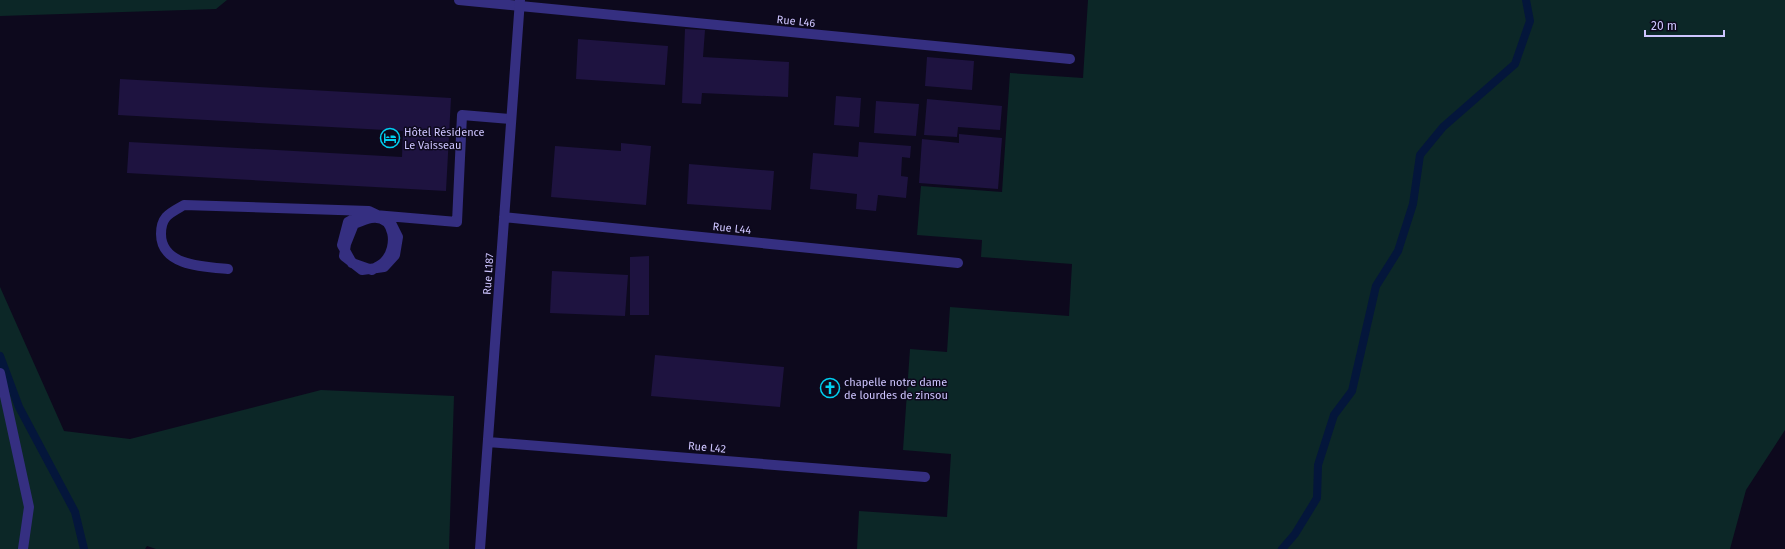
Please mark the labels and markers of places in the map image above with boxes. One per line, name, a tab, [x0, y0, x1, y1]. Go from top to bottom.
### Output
place label: Hôtel Résidence Le Vaisseau	[404, 126, 485, 152]
hotel icon: Hôtel Résidence Le Vaisseau	[379, 127, 401, 149]
place label: chapelle notre dame de lourdes de zinsou	[844, 376, 948, 402]
church icon: chapelle notre dame de lourdes de zinsou	[819, 377, 841, 399]

